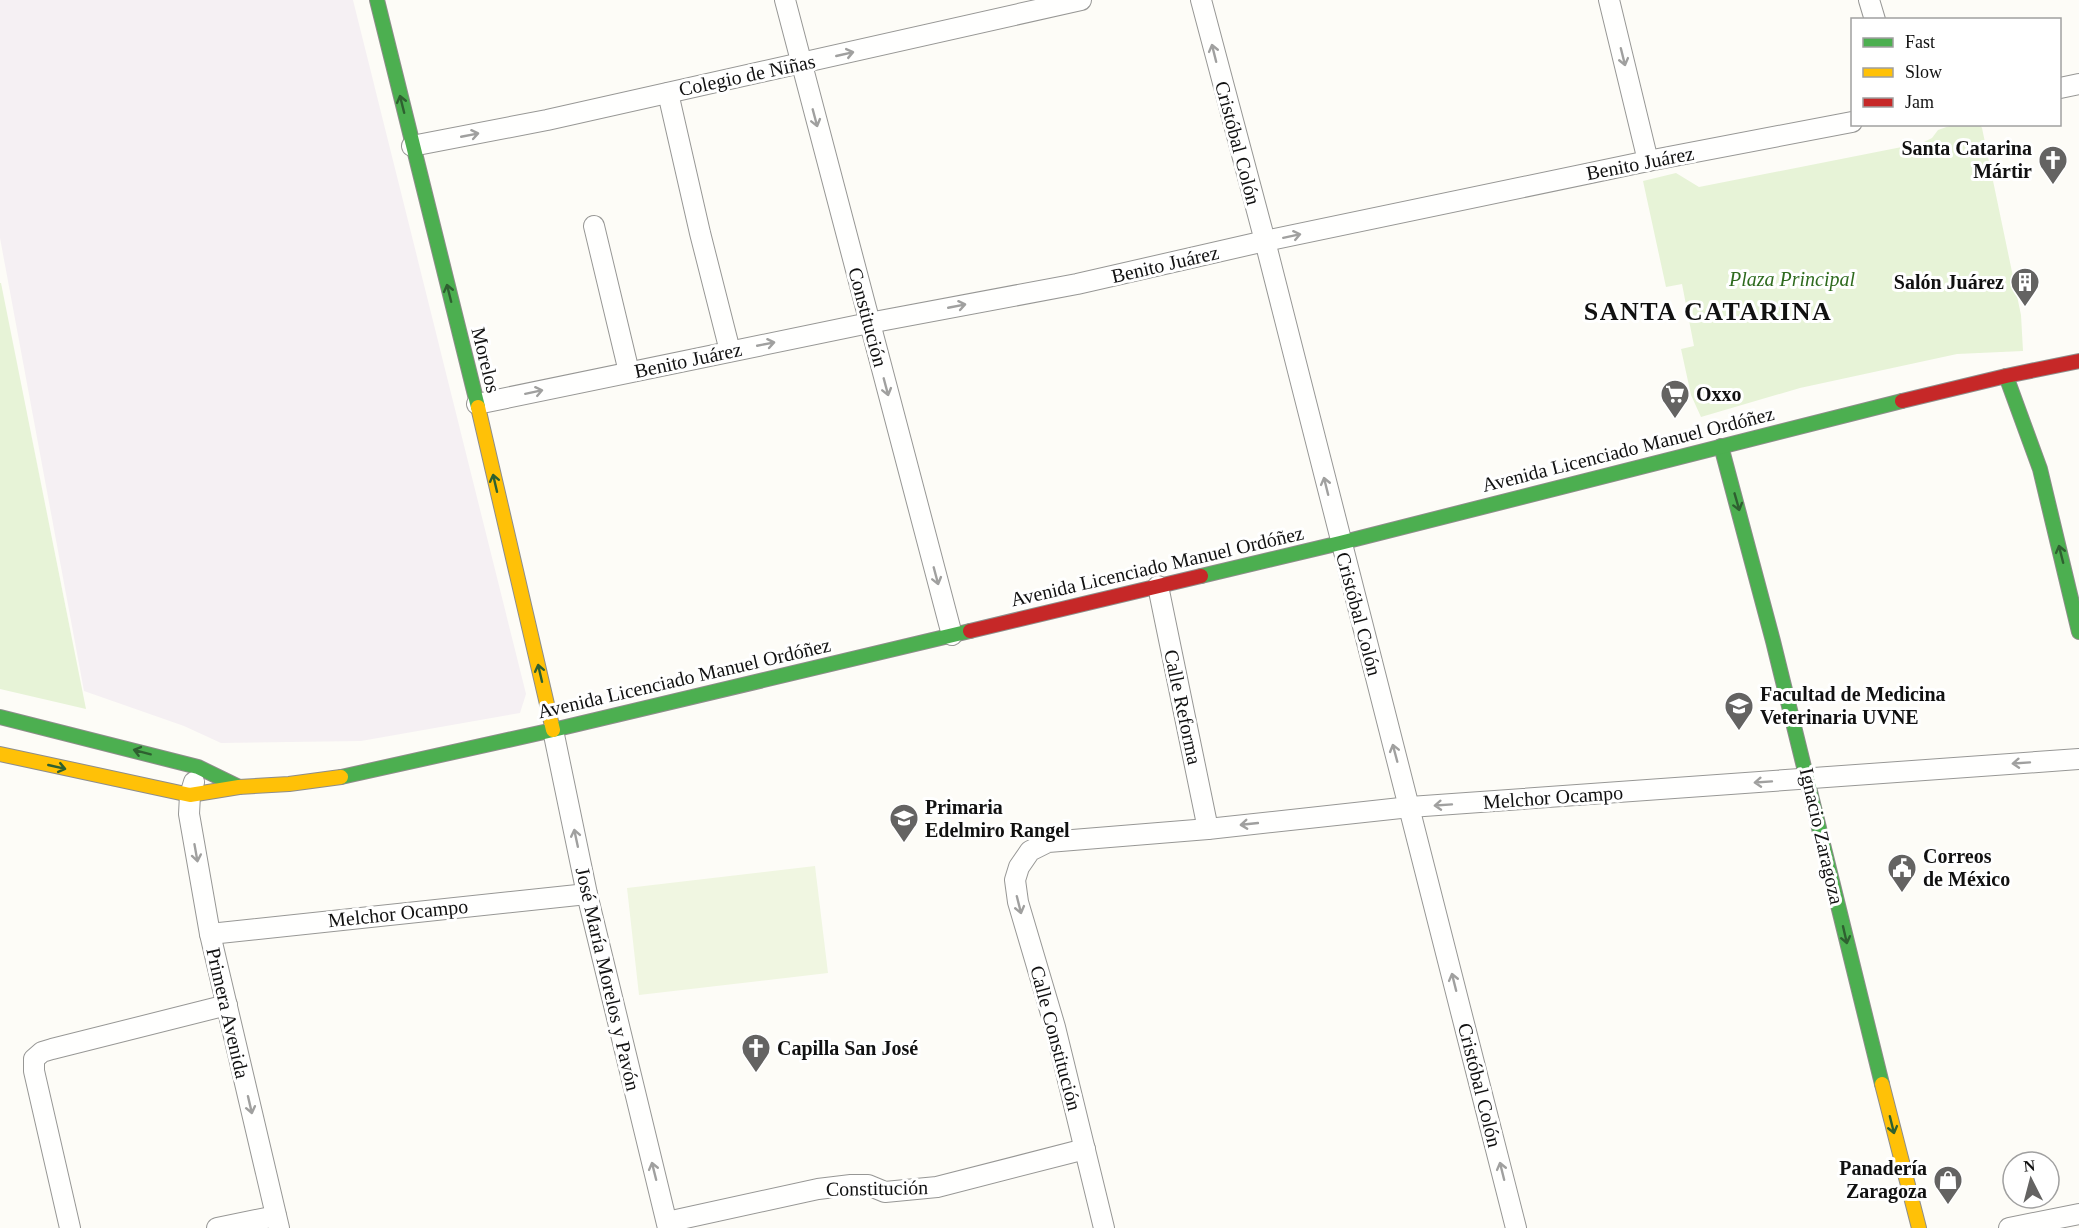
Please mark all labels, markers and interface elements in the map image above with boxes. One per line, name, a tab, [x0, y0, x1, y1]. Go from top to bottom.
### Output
legend	[1851, 18, 2061, 126]
text: Fast	[1905, 32, 1935, 52]
one-way arrow	[1208, 44, 1219, 63]
one-way arrow	[835, 47, 854, 59]
one-way arrow	[1617, 47, 1629, 66]
street label: Colegio de Niñas	[677, 50, 818, 101]
text: Slow	[1905, 62, 1942, 82]
street label: Cristóbal Colón	[1211, 79, 1265, 207]
text: Jam	[1905, 92, 1934, 112]
one-way arrow	[396, 95, 408, 114]
one-way arrow	[810, 108, 822, 127]
one-way arrow	[459, 129, 479, 140]
place label: Santa Catarina Mártir	[1901, 137, 2032, 182]
street label: Benito Juárez	[1584, 142, 1696, 184]
church icon: Santa Catarina Mártir	[2037, 144, 2069, 186]
one-way arrow	[1282, 229, 1301, 241]
street label: Benito Juárez	[1109, 241, 1221, 287]
street label: Constitución	[844, 265, 892, 369]
building icon: Salón Juárez	[2009, 266, 2041, 308]
park label: Plaza Principal	[1728, 268, 1855, 291]
place label: Salón Juárez	[1894, 271, 2004, 293]
one-way arrow	[443, 284, 455, 303]
district label: SANTA CATARINA	[1584, 297, 1832, 326]
one-way arrow	[947, 300, 967, 311]
street label: Morelos	[467, 325, 505, 395]
street label: Benito Juárez	[632, 338, 744, 382]
one-way arrow	[756, 338, 775, 349]
one-way arrow	[881, 378, 893, 397]
supermarket icon: Oxxo	[1659, 378, 1691, 420]
place label: Oxxo	[1696, 383, 1742, 405]
one-way arrow	[524, 386, 543, 397]
street label: Avenida Licenciado Manuel Ordóñez	[1480, 402, 1776, 496]
one-way arrow	[489, 474, 501, 493]
one-way arrow	[1320, 477, 1331, 496]
one-way arrow	[1731, 492, 1743, 511]
street label: Avenida Licenciado Manuel Ordóñez	[1008, 522, 1306, 610]
one-way arrow	[2055, 545, 2067, 564]
street label: Cristóbal Colón	[1332, 550, 1386, 678]
one-way arrow	[931, 566, 942, 585]
street label: Avenida Licenciado Manuel Ordóñez	[535, 634, 833, 722]
street label: Calle Reforma	[1160, 647, 1206, 767]
one-way arrow	[534, 663, 545, 683]
place label: Facultad de Medicina Veterinaria UVNE	[1760, 683, 1946, 728]
school or university icon: Facultad de Medicina Veterinaria UVNE	[1723, 690, 1755, 732]
one-way arrow	[1389, 743, 1401, 762]
one-way arrow	[133, 746, 152, 758]
one-way arrow	[2011, 758, 2031, 769]
one-way arrow	[47, 761, 66, 773]
street label: Ignacio Zaragoza	[1795, 766, 1848, 907]
one-way arrow	[1754, 776, 1774, 787]
street label: Melchor Ocampo	[1482, 781, 1624, 814]
place label: Primaria Edelmiro Rangel	[925, 796, 1070, 842]
one-way arrow	[1434, 799, 1454, 810]
school or university icon: Primaria Edelmiro Rangel	[888, 802, 920, 844]
one-way arrow	[1240, 819, 1260, 830]
one-way arrow	[569, 829, 581, 848]
one-way arrow	[190, 843, 201, 863]
place label: Correos de México	[1923, 845, 2010, 890]
public building icon: Correos de México	[1886, 852, 1918, 894]
street label: José María Morelos y Pavón	[571, 865, 644, 1093]
one-way arrow	[1014, 894, 1025, 914]
street label: Melchor Ocampo	[327, 895, 469, 932]
one-way arrow	[1840, 926, 1852, 945]
street label: Primera Avenida	[202, 945, 254, 1081]
street label: Calle Constitución	[1026, 963, 1086, 1113]
one-way arrow	[1448, 973, 1459, 992]
street label: Cristóbal Colón	[1454, 1021, 1506, 1149]
church icon: Capilla San José	[740, 1032, 772, 1074]
place label: Capilla San José	[777, 1037, 918, 1060]
one-way arrow	[245, 1095, 256, 1115]
one-way arrow	[1887, 1115, 1898, 1134]
north arrow	[2001, 1150, 2061, 1210]
text: N	[2023, 1156, 2037, 1175]
place label: Panadería Zaragoza	[1839, 1157, 1927, 1203]
one-way arrow	[648, 1162, 660, 1181]
one-way arrow	[1495, 1162, 1507, 1181]
shop icon: Panadería Zaragoza	[1932, 1164, 1964, 1206]
street label: Constitución	[826, 1176, 928, 1200]

